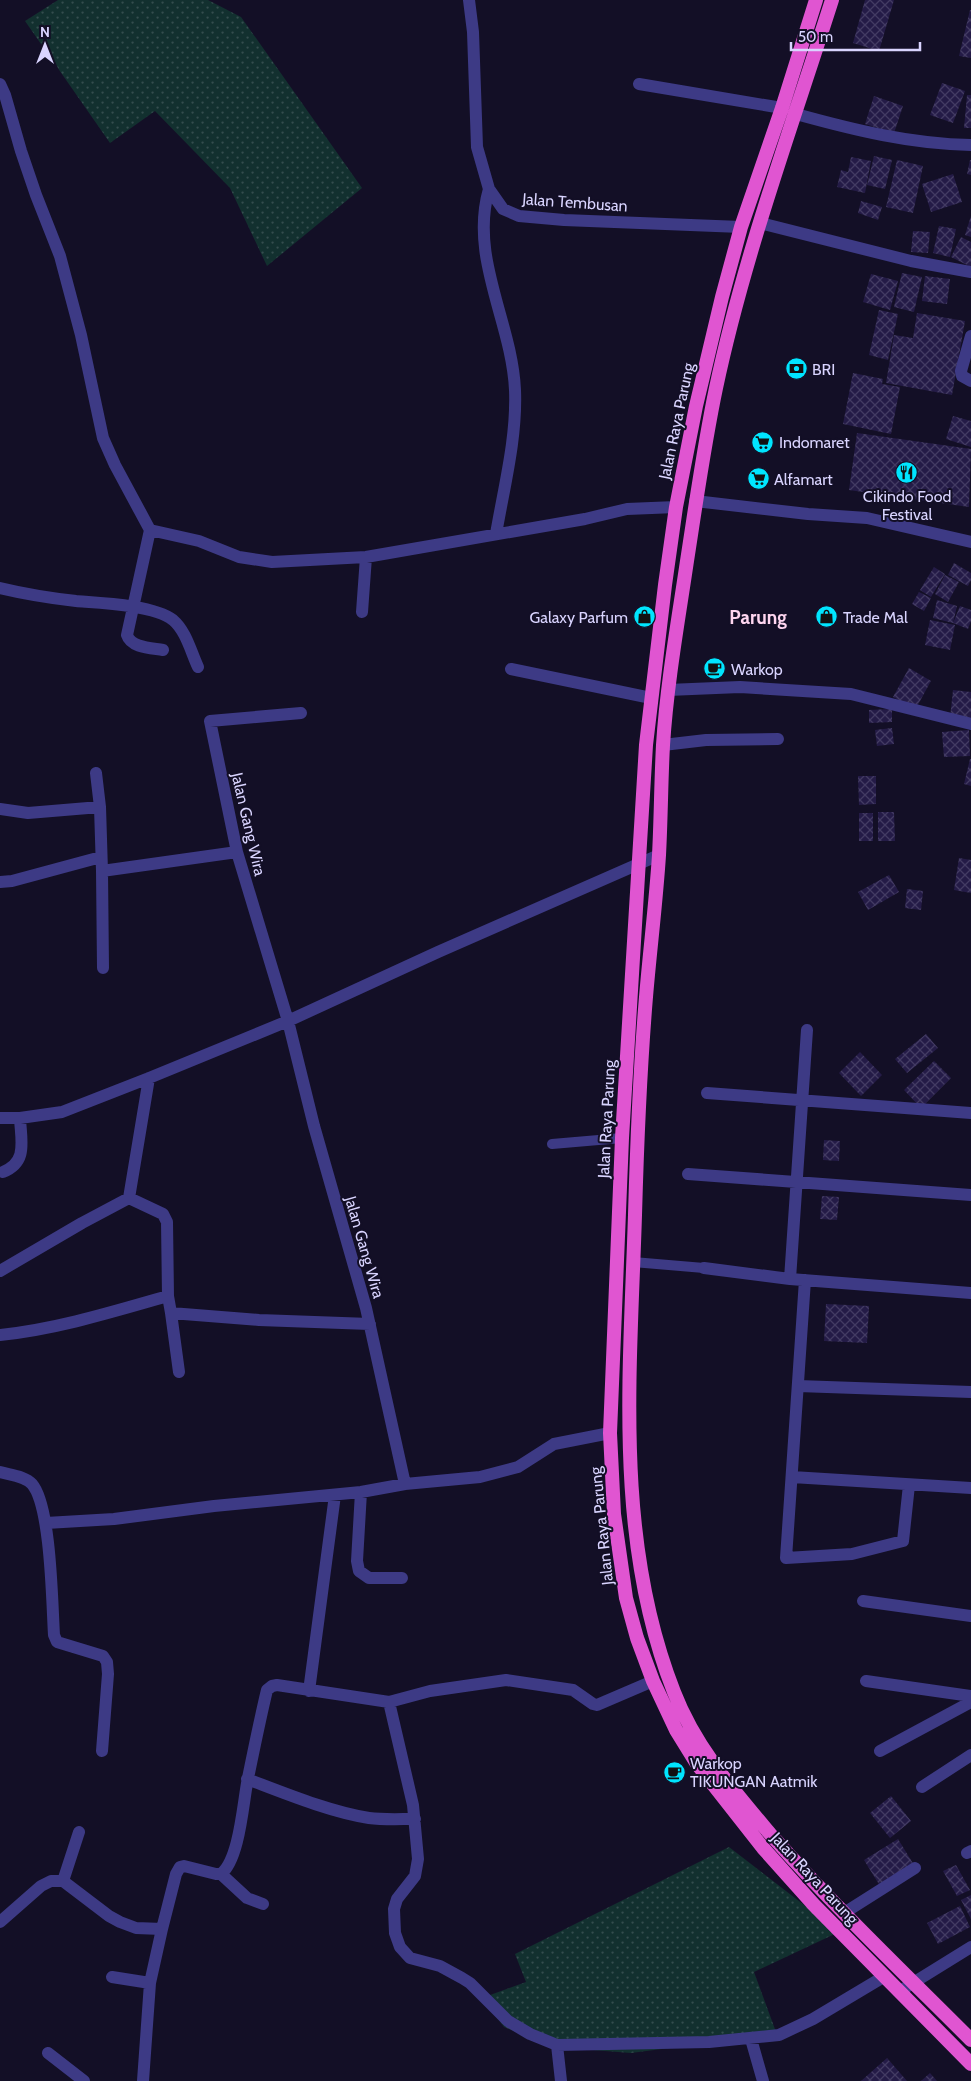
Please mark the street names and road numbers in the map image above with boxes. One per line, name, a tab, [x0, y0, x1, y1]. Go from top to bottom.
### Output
street label: Jalan Tembusan	[521, 189, 628, 216]
street label: Jalan Raya Parung	[655, 360, 698, 482]
street label: Jalan Gang Wira	[227, 770, 270, 878]
street label: Jalan Raya Parung	[594, 1058, 619, 1180]
street label: Jalan Gang Wira	[341, 1193, 388, 1301]
street label: Jalan Raya Parung	[586, 1465, 617, 1587]
street label: Jalan Raya Parung	[767, 1828, 863, 1929]

